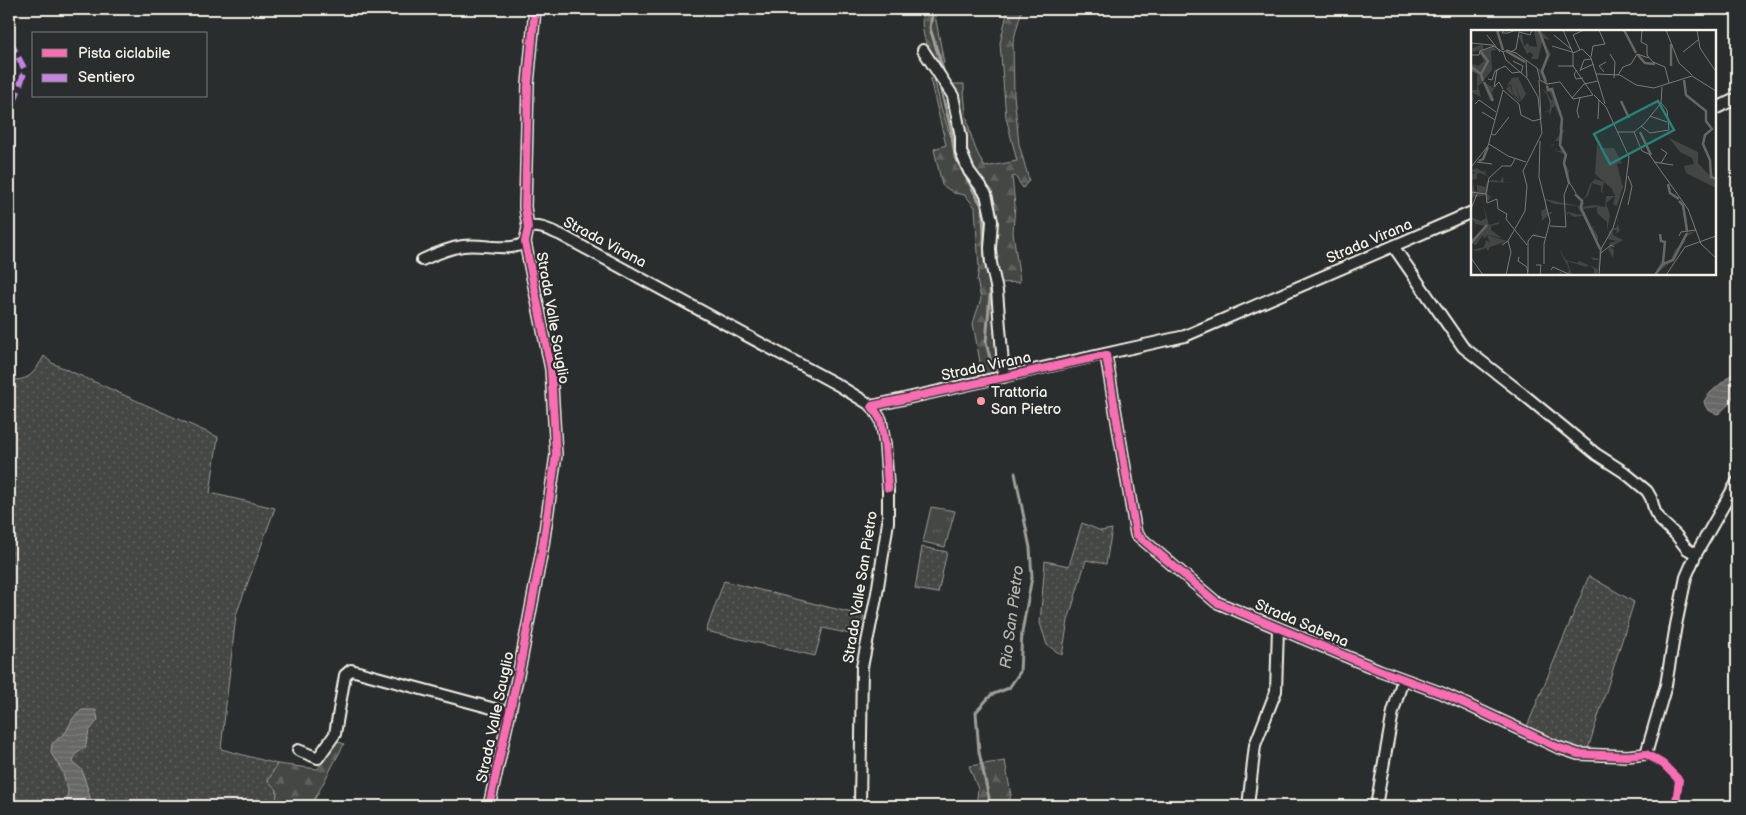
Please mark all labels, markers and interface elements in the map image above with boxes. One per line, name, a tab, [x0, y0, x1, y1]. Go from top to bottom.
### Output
inset map	[1471, 30, 1716, 275]
legend	[32, 32, 208, 98]
text: Pista ciclabile	[78, 44, 170, 63]
text: Sentiero	[78, 68, 135, 87]
street label: Strada Virana	[560, 213, 650, 272]
street label: Strada Virana	[1323, 215, 1415, 268]
street label: Strada Valle Sauglio	[532, 251, 573, 386]
street label: Strada Virana	[939, 348, 1033, 385]
place label: Trattoria San Pietro	[991, 383, 1061, 419]
marker: Trattoria San Pietro	[975, 395, 987, 407]
street label: Strada Valle San Pietro	[839, 510, 882, 665]
water label: Rio San Pietro	[997, 564, 1028, 670]
street label: Strada Sabena	[1252, 595, 1352, 652]
street label: Strada Valle Sauglio	[472, 650, 519, 784]

